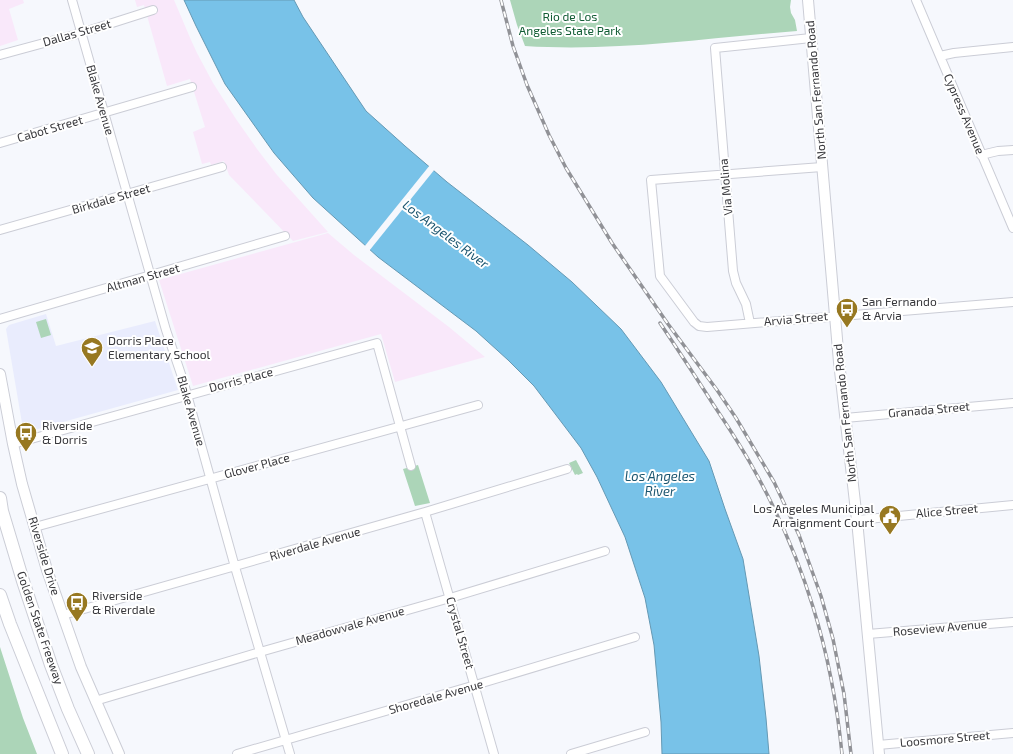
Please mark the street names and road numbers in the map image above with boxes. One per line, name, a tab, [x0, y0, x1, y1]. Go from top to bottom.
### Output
street label: Dallas Street	[41, 15, 113, 48]
street label: North San Fernando Road	[802, 20, 828, 160]
street label: Blake Avenue	[84, 63, 118, 137]
street label: Cypress Avenue	[942, 71, 988, 156]
street label: Cabot Street	[15, 112, 85, 144]
street label: Via Molina	[716, 158, 734, 216]
street label: Birkdale Street	[70, 180, 152, 216]
street label: Altman Street	[104, 260, 181, 294]
street label: Arvia Street	[763, 308, 829, 328]
street label: North San Fernando Road	[830, 343, 858, 483]
street label: Dorris Place	[207, 364, 274, 394]
street label: Blake Avenue	[175, 374, 209, 448]
street label: Granada Street	[887, 398, 971, 420]
street label: Glover Place	[222, 450, 291, 481]
street label: Alice Street	[915, 500, 979, 520]
street label: Riverside Drive	[26, 515, 64, 597]
street label: Riverdale Avenue	[268, 523, 362, 563]
street label: Golden State Freeway	[15, 569, 67, 687]
street label: Crystal Street	[444, 595, 478, 671]
street label: Meadowvale Avenue	[294, 603, 406, 647]
street label: Roseview Avenue	[892, 616, 988, 638]
street label: Shoredale Avenue	[387, 676, 485, 716]
street label: Loosmore Street	[899, 727, 991, 749]

